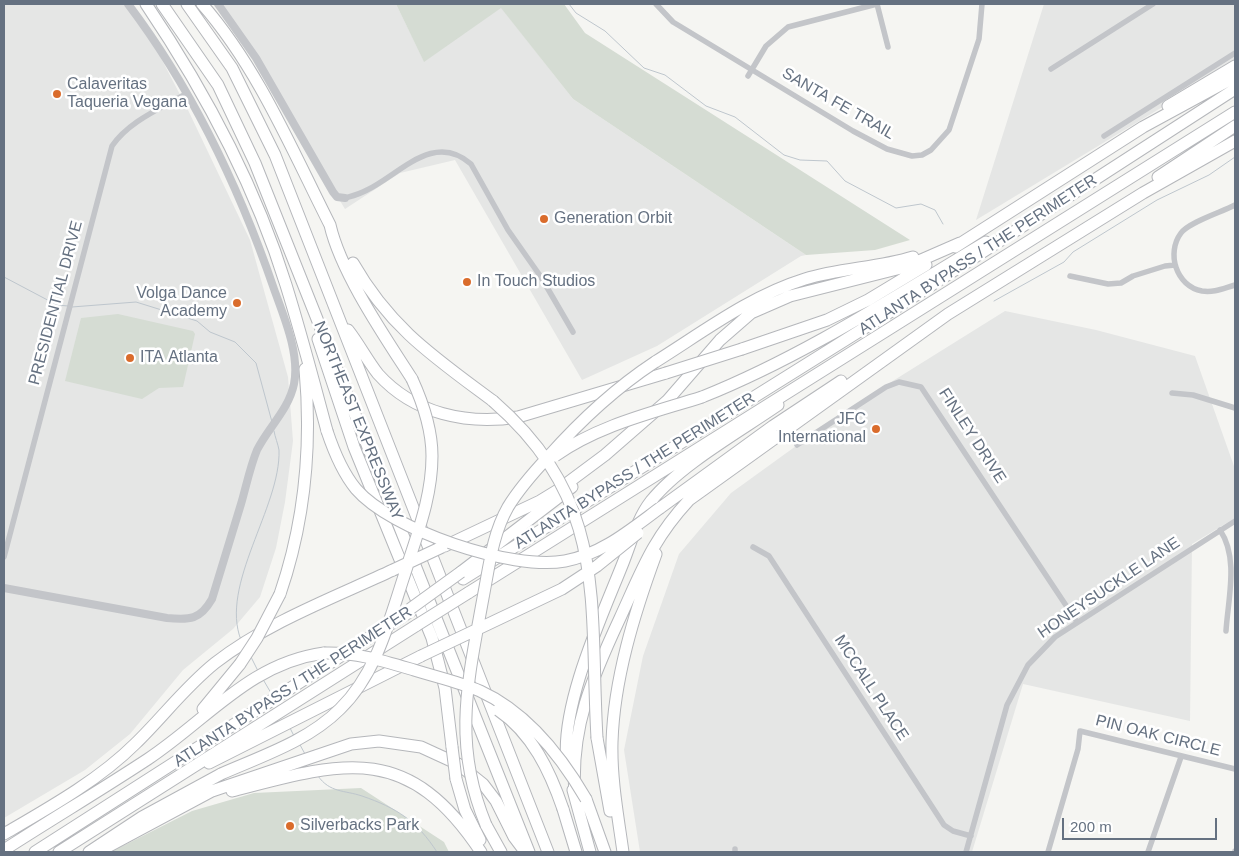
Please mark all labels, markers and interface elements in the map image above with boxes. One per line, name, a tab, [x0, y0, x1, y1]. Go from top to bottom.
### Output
street label: SANTA FE TRAIL	[778, 64, 898, 144]
place label: Calaveritas Taqueria Vegana	[67, 75, 187, 113]
marker: Calaveritas Taqueria Vegana	[51, 88, 63, 100]
street label: ATLANTA BYPASS / THE PERIMETER	[855, 171, 1101, 339]
place label: Generation Orbit	[554, 209, 672, 229]
marker: Generation Orbit	[538, 213, 550, 225]
street label: PRESIDENTIAL DRIVE	[25, 219, 87, 387]
place label: In Touch Studios	[477, 272, 595, 292]
marker: In Touch Studios	[461, 276, 473, 288]
place label: Volga Dance Academy	[136, 284, 227, 322]
marker: Volga Dance Academy	[231, 297, 243, 309]
street label: NORTHEAST EXPRESSWAY	[309, 319, 407, 523]
place label: ITA Atlanta	[140, 348, 218, 368]
marker: ITA Atlanta	[124, 352, 136, 364]
street label: FINLEY DRIVE	[934, 385, 1010, 487]
street label: ATLANTA BYPASS / THE PERIMETER	[511, 389, 759, 553]
place label: JFC International	[778, 410, 866, 448]
marker: JFC International	[870, 423, 882, 435]
street label: HONEYSUCKLE LANE	[1034, 533, 1184, 643]
street label: ATLANTA BYPASS / THE PERIMETER	[170, 603, 416, 771]
street label: MCCALL PLACE	[830, 632, 912, 744]
street label: PIN OAK CIRCLE	[1094, 711, 1222, 761]
scale bar	[1064, 808, 1219, 840]
place label: Silverbacks Park	[300, 816, 419, 836]
text: 200 m	[1070, 818, 1112, 835]
marker: Silverbacks Park	[284, 820, 296, 832]

